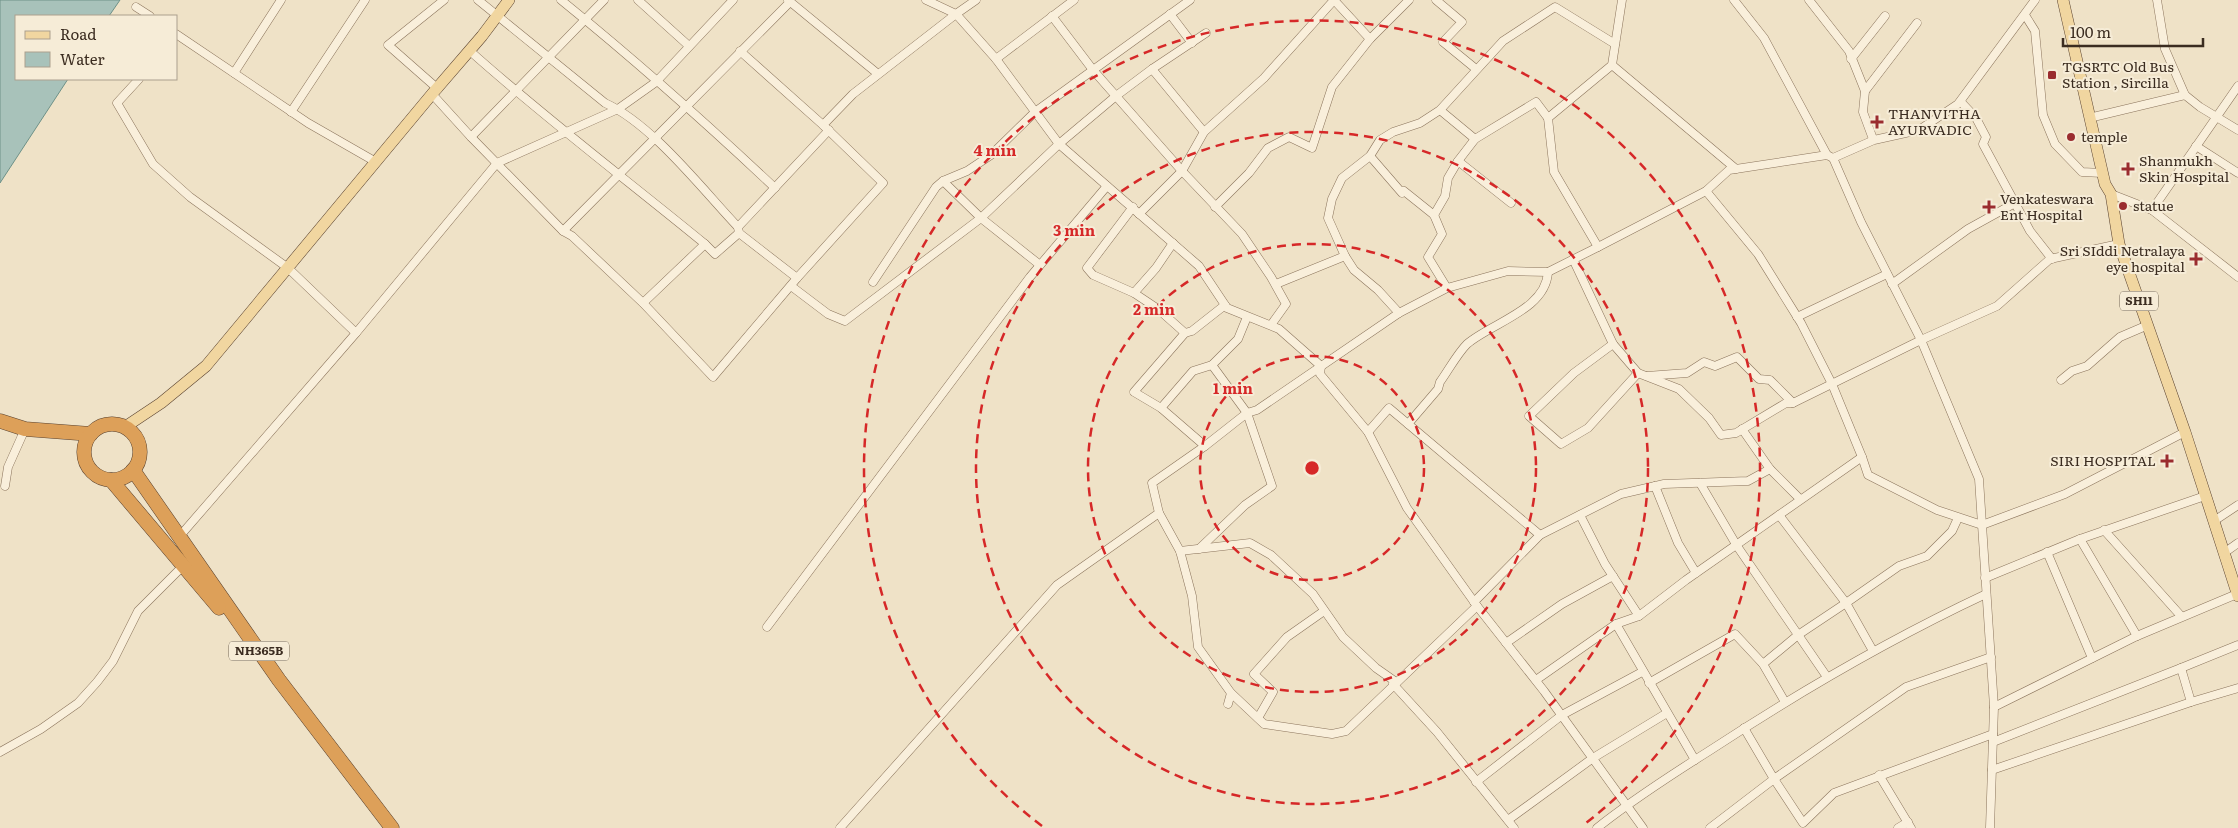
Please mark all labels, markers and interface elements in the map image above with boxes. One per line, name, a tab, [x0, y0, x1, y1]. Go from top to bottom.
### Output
legend	[15, 15, 178, 80]
scale bar	[2063, 15, 2203, 47]
text: 100 m	[2070, 20, 2111, 43]
text: Road	[60, 22, 96, 45]
text: Water	[60, 47, 105, 70]
place label: TGSRTC Old Bus Station , Sircilla	[2062, 56, 2174, 92]
marker: TGSRTC Old Bus Station , Sircilla	[2046, 69, 2058, 81]
place label: THANVITHA AYURVADIC	[1888, 103, 1981, 139]
marker: THANVITHA AYURVADIC	[1870, 115, 1884, 129]
place label: temple	[2081, 126, 2127, 146]
marker: temple	[2065, 131, 2077, 143]
text: 4 min	[974, 138, 1017, 161]
place label: Shanmukh Skin Hospital	[2139, 150, 2230, 186]
marker: Shanmukh Skin Hospital	[2121, 162, 2135, 176]
place label: Venkateswara Ent Hospital	[2000, 188, 2094, 224]
place label: statue	[2133, 195, 2174, 215]
marker: Venkateswara Ent Hospital	[1982, 200, 1996, 214]
marker: statue	[2117, 200, 2129, 212]
text: 3 min	[1053, 218, 1096, 241]
place label: Sri SIddi Netralaya eye hospital	[2060, 240, 2185, 276]
marker: Sri SIddi Netralaya eye hospital	[2189, 252, 2203, 266]
road number: SH11	[2120, 292, 2158, 310]
text: 2 min	[1133, 297, 1176, 320]
text: 1 min	[1213, 376, 1254, 399]
place label: SIRI HOSPITAL	[2050, 450, 2156, 470]
marker: SIRI HOSPITAL	[2160, 454, 2174, 468]
centre of rings	[1303, 459, 1321, 477]
road number: NH365B	[229, 641, 289, 660]

